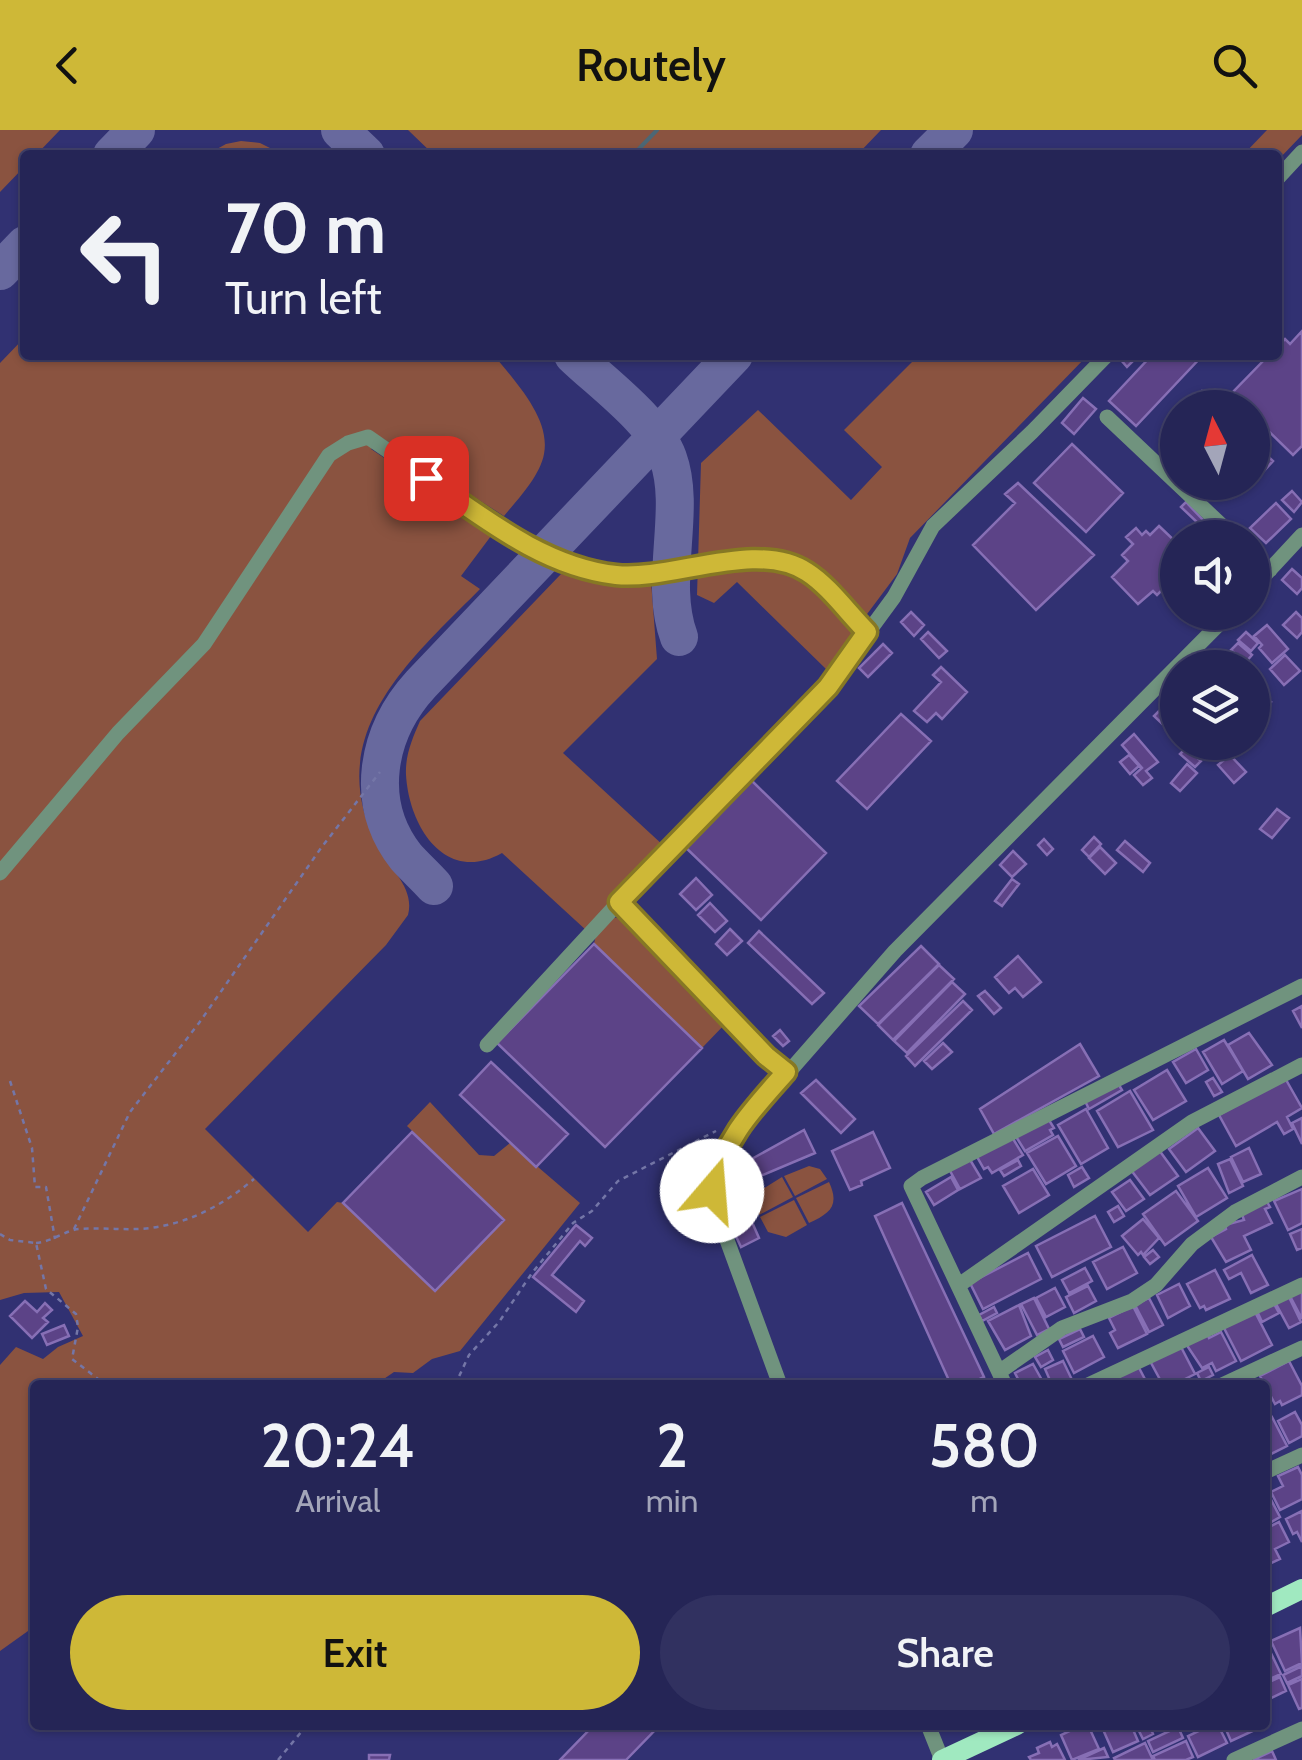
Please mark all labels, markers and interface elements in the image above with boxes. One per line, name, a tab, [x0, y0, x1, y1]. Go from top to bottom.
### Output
icon: back	[40, 38, 95, 93]
text: Routely	[576, 38, 726, 92]
icon: search	[1207, 38, 1262, 93]
text: 70 m	[225, 185, 386, 271]
icon: left	[60, 190, 190, 320]
text: Turn left	[225, 271, 382, 325]
north arrow	[1160, 390, 1270, 500]
map controls	[1160, 390, 1270, 760]
pin	[384, 436, 469, 521]
icon: arrive	[399, 451, 454, 506]
button: sound	[1160, 520, 1270, 630]
button: layers	[1160, 650, 1270, 760]
position arrow	[660, 1139, 764, 1243]
text: 20:24	[260, 1409, 415, 1482]
text: 2	[656, 1409, 688, 1482]
text: 580	[929, 1409, 1040, 1482]
text: Arrival	[295, 1481, 380, 1520]
text: min	[646, 1481, 698, 1520]
text: m	[970, 1481, 998, 1520]
button: Exit	[70, 1595, 640, 1710]
button: Share	[660, 1595, 1230, 1710]

